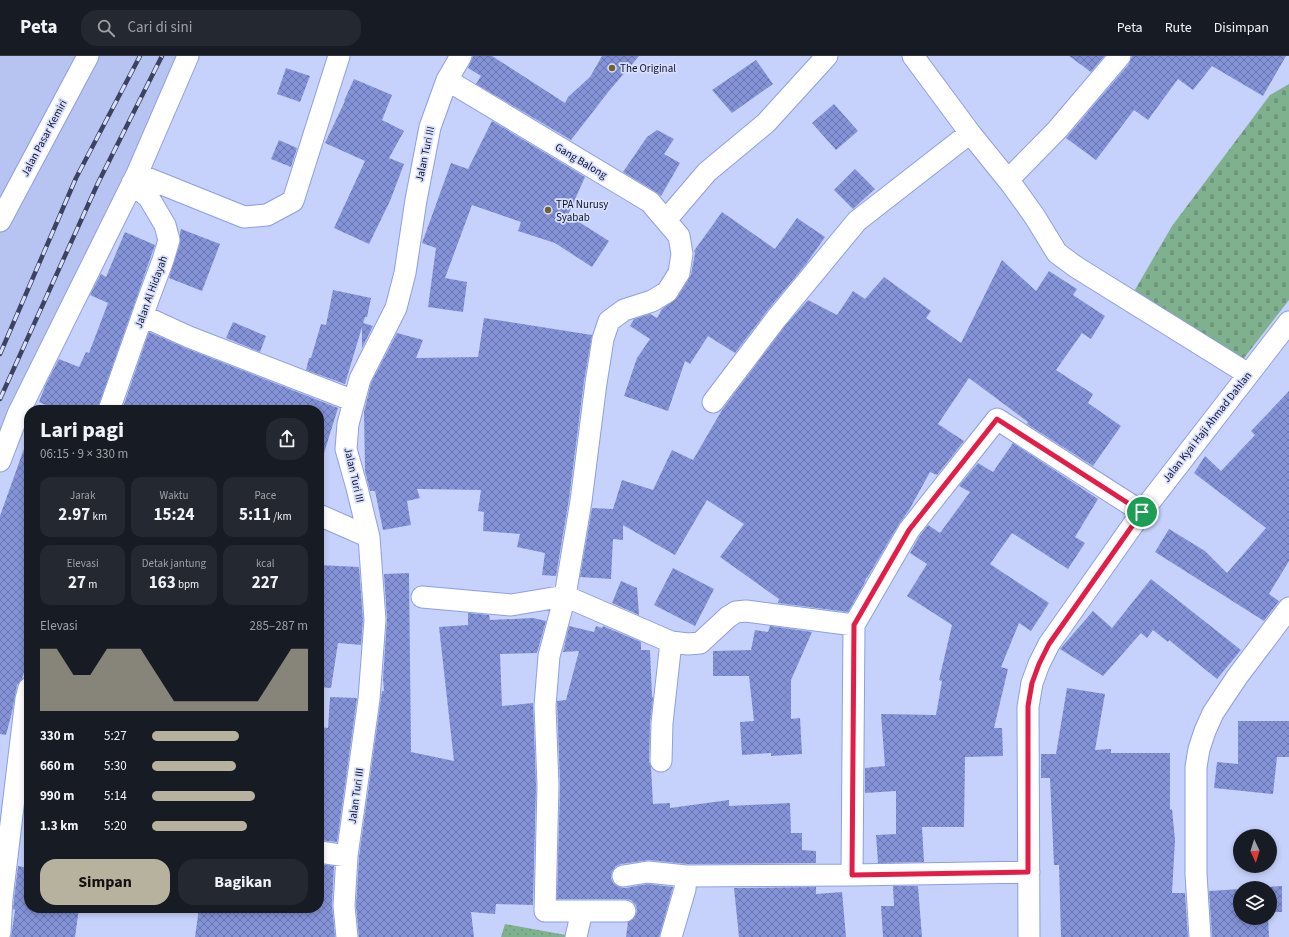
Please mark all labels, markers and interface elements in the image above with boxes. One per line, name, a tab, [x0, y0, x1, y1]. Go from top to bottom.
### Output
search box	[81, 10, 361, 46]
text: Peta	[20, 14, 57, 41]
icon: search	[95, 17, 117, 39]
text: Cari di sini	[127, 17, 192, 38]
text: Peta	[1117, 18, 1143, 38]
text: Rute	[1165, 18, 1192, 38]
text: Disimpan	[1214, 18, 1269, 38]
place label: The Original	[620, 61, 676, 76]
marker: The Original	[607, 63, 617, 73]
street label: Jalan Pasar Kemiri	[17, 97, 71, 179]
street label: Jalan Turi III	[412, 125, 438, 183]
street label: Gang Balong	[552, 140, 610, 183]
place label: TPA Nurusy Syabab	[556, 197, 608, 225]
marker: TPA Nurusy Syabab	[543, 205, 553, 215]
street label: Jalan Al Hidayah	[131, 254, 171, 330]
street label: Jalan Kyai Haji Ahmad Dahlan	[1159, 368, 1255, 486]
text: Lari pagi	[40, 414, 124, 446]
button: share	[266, 418, 308, 460]
text: 06:15 · 9 × 330 m	[40, 445, 128, 463]
street label: Jalan Turi III	[340, 446, 368, 504]
text: Jarak	[70, 488, 95, 503]
text: Waktu	[160, 488, 188, 503]
text: Pace	[255, 488, 276, 503]
pin	[1125, 495, 1159, 529]
icon: arrive	[1131, 501, 1153, 523]
text: 2.97	[58, 503, 90, 527]
text: 15:24	[153, 503, 195, 527]
text: 5:11	[239, 503, 271, 527]
text: km	[90, 509, 107, 524]
text: /km	[271, 509, 292, 524]
text: Elevasi	[67, 556, 99, 571]
text: Detak jantung	[142, 556, 206, 571]
text: kcal	[256, 556, 275, 571]
text: 27	[68, 571, 86, 595]
text: 163	[149, 571, 176, 595]
text: 227	[252, 571, 279, 595]
text: m	[86, 577, 97, 592]
text: bpm	[176, 577, 199, 592]
text: Elevasi	[40, 617, 78, 635]
text: 285–287 m	[250, 617, 308, 635]
text: 330 m	[40, 727, 74, 745]
text: 5:27	[104, 727, 127, 745]
text: 660 m	[40, 757, 74, 775]
text: 5:30	[104, 757, 127, 775]
street label: Jalan Turi III	[345, 767, 367, 825]
text: 990 m	[40, 787, 74, 805]
text: 5:14	[104, 787, 127, 805]
text: 1.3 km	[40, 817, 79, 835]
text: 5:20	[104, 817, 127, 835]
north arrow	[1233, 829, 1277, 873]
map controls	[1233, 829, 1277, 925]
button: Simpan	[40, 859, 170, 905]
button: Bagikan	[178, 859, 308, 905]
button: layers	[1233, 881, 1277, 925]

